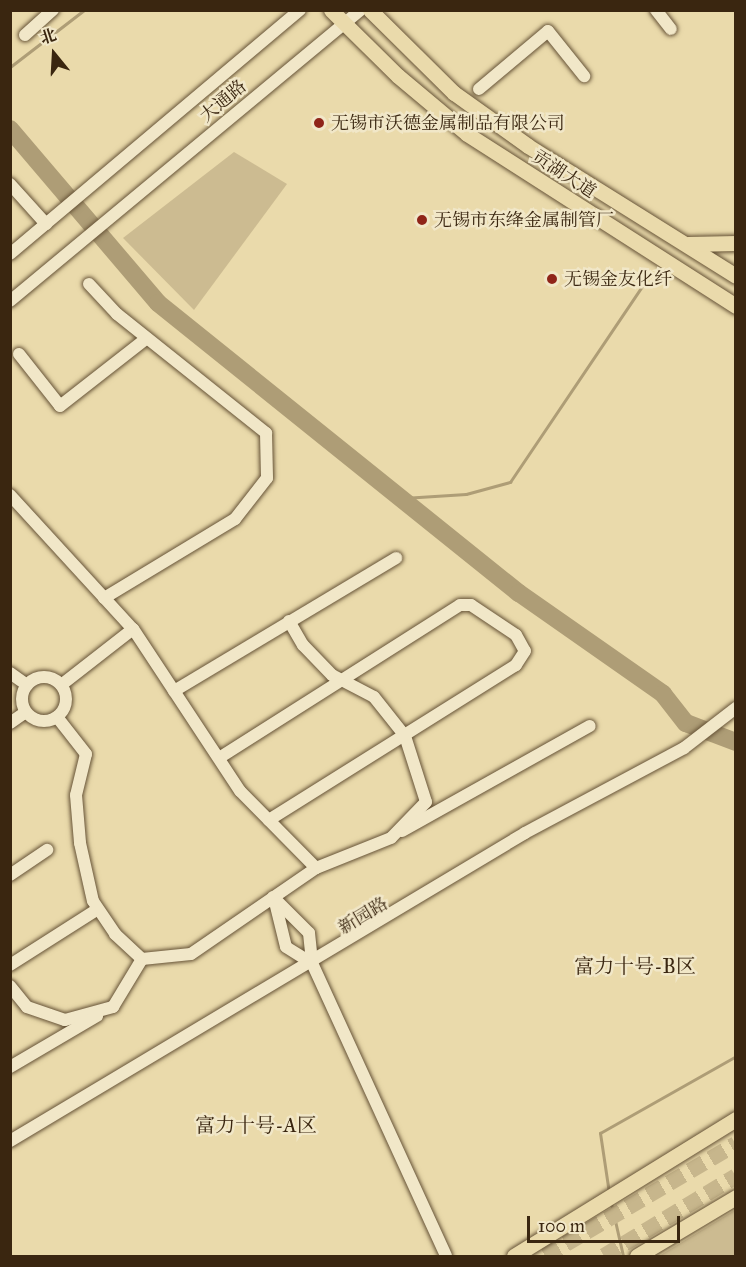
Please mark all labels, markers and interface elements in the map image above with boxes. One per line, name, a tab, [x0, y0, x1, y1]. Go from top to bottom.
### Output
north arrow	[24, 24, 84, 84]
text: 北	[38, 25, 59, 48]
street label: 大通路	[195, 75, 251, 127]
place label: 无锡市沃德金属制品有限公司	[331, 112, 565, 134]
marker: 无锡市沃德金属制品有限公司	[312, 116, 326, 130]
street label: 贡湖大道	[528, 145, 600, 203]
place label: 无锡市东绛金属制管厂	[434, 209, 614, 231]
marker: 无锡市东绛金属制管厂	[415, 213, 429, 227]
place label: 无锡金友化纤	[564, 268, 672, 290]
marker: 无锡金友化纤	[545, 272, 559, 286]
street label: 新园路	[334, 893, 392, 939]
district label: 富力十号-B区	[574, 954, 696, 978]
district label: 富力十号-A区	[195, 1113, 317, 1137]
scale bar	[530, 1204, 683, 1242]
text: 100 m	[538, 1215, 585, 1237]

